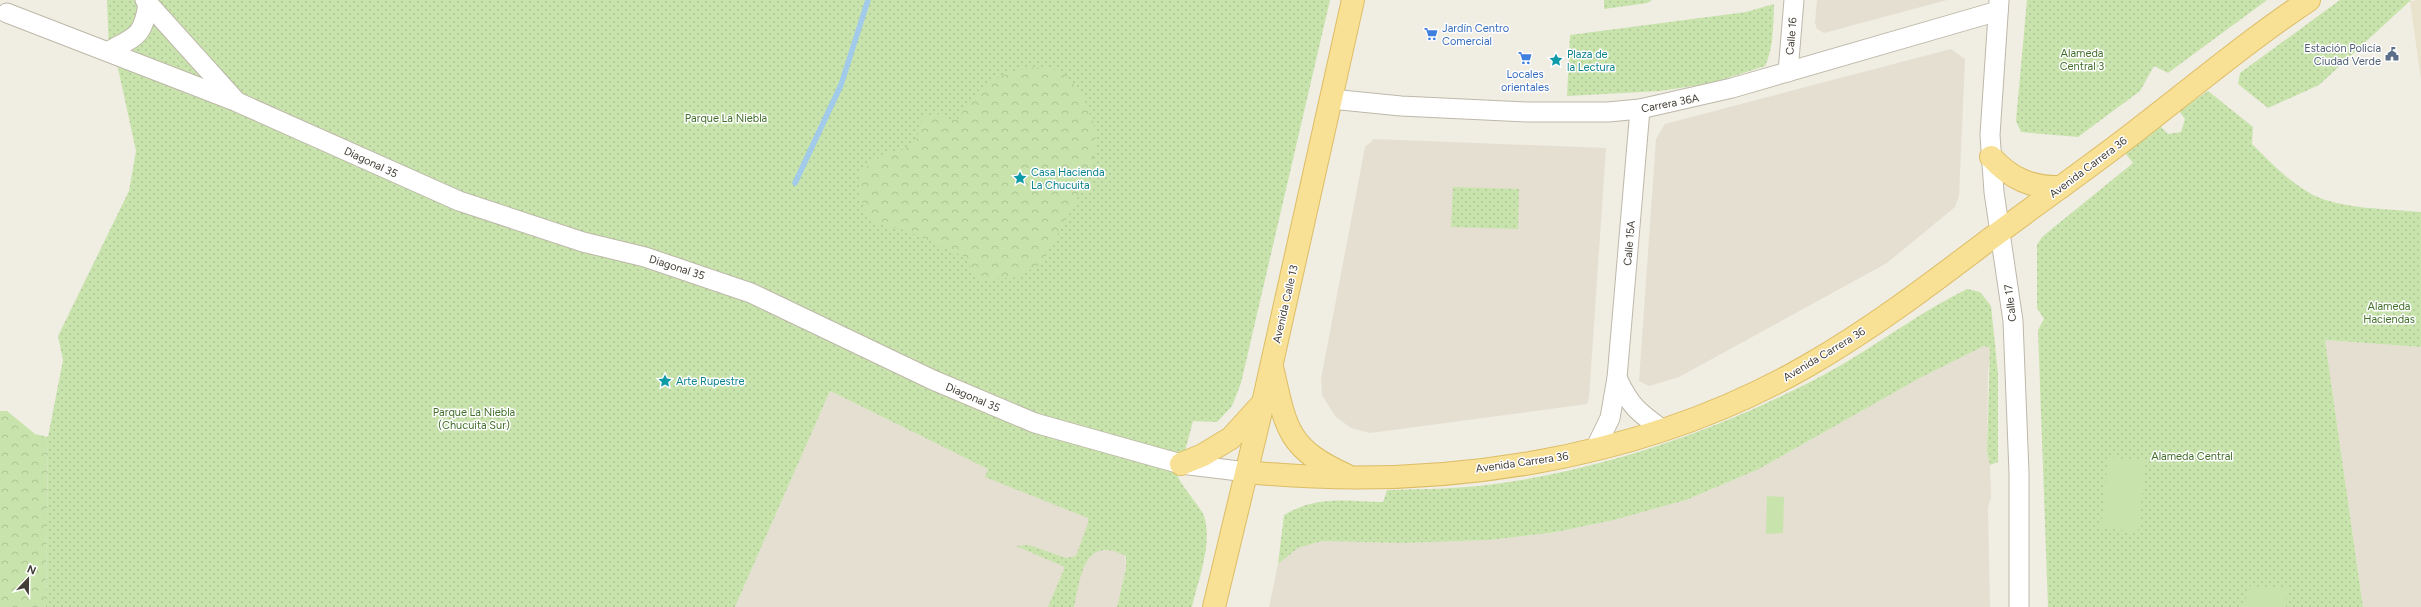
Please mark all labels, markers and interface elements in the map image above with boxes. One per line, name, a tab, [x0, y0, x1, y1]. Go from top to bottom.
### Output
street label: Calle 16	[1783, 17, 1800, 55]
place label: Jardín Centro Comercial	[1442, 22, 1509, 48]
supermarket icon: Jardín Centro Comercial	[1423, 26, 1439, 42]
place label: Estación Policía Ciudad Verde	[2304, 42, 2381, 68]
public building icon: Estación Policía Ciudad Verde	[2384, 46, 2400, 62]
park label: Alameda Central 3	[2060, 47, 2104, 73]
place label: Plaza de la Lectura	[1567, 48, 1615, 74]
supermarket icon: Locales orientales	[1517, 50, 1533, 66]
place icon: Plaza de la Lectura	[1548, 52, 1564, 68]
place label: Locales orientales	[1501, 68, 1549, 94]
street label: Carrera 36A	[1640, 91, 1701, 115]
park label: Parque La Niebla	[685, 112, 767, 125]
street label: Avenida Carrera 36	[2047, 134, 2130, 201]
street label: Diagonal 35	[342, 144, 400, 181]
place label: Casa Hacienda La Chucuita	[1031, 166, 1105, 192]
place icon: Casa Hacienda La Chucuita	[1012, 170, 1028, 186]
street label: Calle 15A	[1621, 219, 1638, 266]
street label: Diagonal 35	[647, 252, 706, 283]
street label: Avenida Calle 13	[1270, 264, 1301, 345]
street label: Calle 17	[2002, 283, 2019, 322]
park label: Alameda Haciendas	[2363, 300, 2415, 326]
street label: Avenida Carrera 36	[1781, 325, 1868, 384]
place icon: Arte Rupestre	[657, 373, 673, 389]
place label: Arte Rupestre	[676, 375, 745, 388]
street label: Diagonal 35	[944, 380, 1002, 415]
park label: Parque La Niebla (Chucuita Sur)	[433, 406, 515, 432]
street label: Avenida Carrera 36	[1475, 450, 1569, 475]
park label: Alameda Central	[2151, 450, 2233, 463]
north arrow	[8, 559, 48, 599]
text: N	[25, 563, 38, 578]

